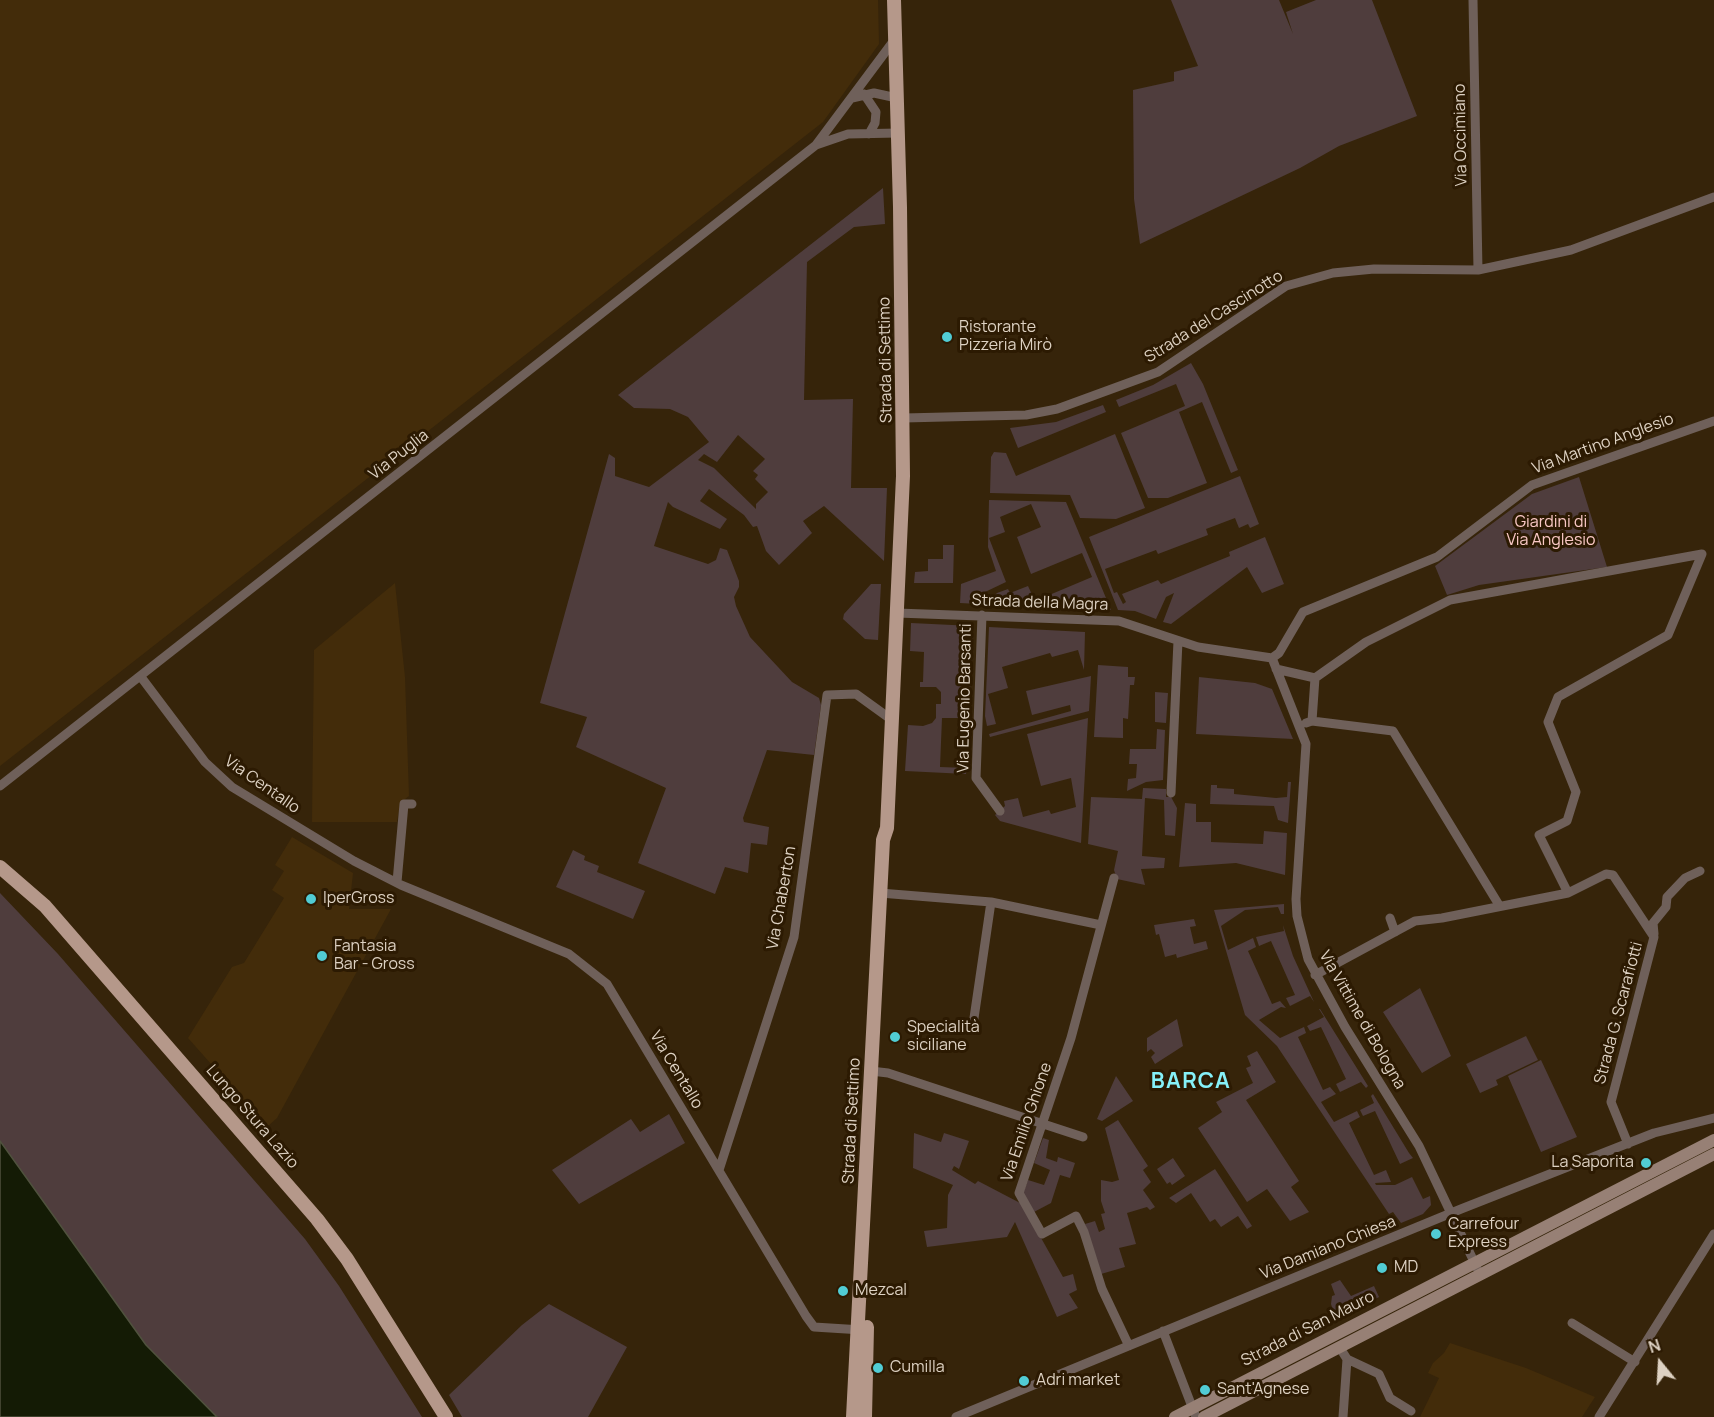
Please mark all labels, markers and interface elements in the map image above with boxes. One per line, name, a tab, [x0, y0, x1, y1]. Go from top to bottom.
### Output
street label: Via Occimiano	[1451, 83, 1471, 187]
street label: Strada del Cascinotto	[1141, 267, 1287, 367]
street label: Strada di Settimo	[875, 297, 897, 423]
place label: Ristorante Pizzeria Mirò	[959, 318, 1052, 356]
marker: Ristorante Pizzeria Mirò	[940, 330, 954, 344]
street label: Via Martino Anglesio	[1530, 409, 1676, 479]
street label: Via Puglia	[365, 426, 433, 484]
park label: Giardini di Via Anglesio	[1507, 513, 1595, 551]
street label: Strada della Magra	[971, 591, 1109, 615]
street label: Via Eugenio Barsanti	[954, 623, 976, 773]
street label: Via Centallo	[221, 752, 303, 818]
street label: Via Chaberton	[763, 845, 801, 951]
place label: IperGross	[323, 889, 394, 909]
marker: IperGross	[304, 892, 318, 906]
place label: Fantasia Bar - Gross	[334, 937, 415, 975]
street label: Strada G. Scarafiotti	[1591, 940, 1647, 1086]
street label: Via Vittime di Bologna	[1315, 947, 1409, 1093]
marker: Fantasia Bar - Gross	[315, 949, 329, 963]
place label: Specialità siciliane	[907, 1018, 980, 1056]
street label: Via Centallo	[645, 1028, 707, 1112]
marker: Specialità siciliane	[888, 1030, 902, 1044]
street label: Strada di Settimo	[839, 1057, 865, 1185]
street label: Via Emilio Ghione	[998, 1060, 1056, 1184]
street label: Lungo Stura Lazio	[202, 1061, 302, 1173]
district label: BARCA	[1151, 1069, 1231, 1095]
place label: La Saporita	[1551, 1153, 1634, 1173]
marker: La Saporita	[1639, 1156, 1653, 1170]
street label: Via Damiano Chiesa	[1257, 1212, 1399, 1284]
place label: Carrefour Express	[1448, 1215, 1519, 1253]
marker: Carrefour Express	[1429, 1227, 1443, 1241]
place label: MD	[1394, 1258, 1418, 1278]
marker: MD	[1375, 1261, 1389, 1275]
place label: Mezcal	[855, 1281, 907, 1301]
marker: Mezcal	[836, 1284, 850, 1298]
street label: Strada di San Mauro	[1238, 1287, 1378, 1371]
north arrow	[1630, 1333, 1690, 1393]
text: N	[1646, 1334, 1663, 1358]
place label: Cumilla	[890, 1358, 945, 1378]
marker: Cumilla	[871, 1361, 885, 1375]
place label: Adri market	[1036, 1371, 1120, 1391]
marker: Adri market	[1017, 1374, 1031, 1388]
place label: Sant'Agnese	[1217, 1380, 1309, 1400]
marker: Sant'Agnese	[1198, 1383, 1212, 1397]

